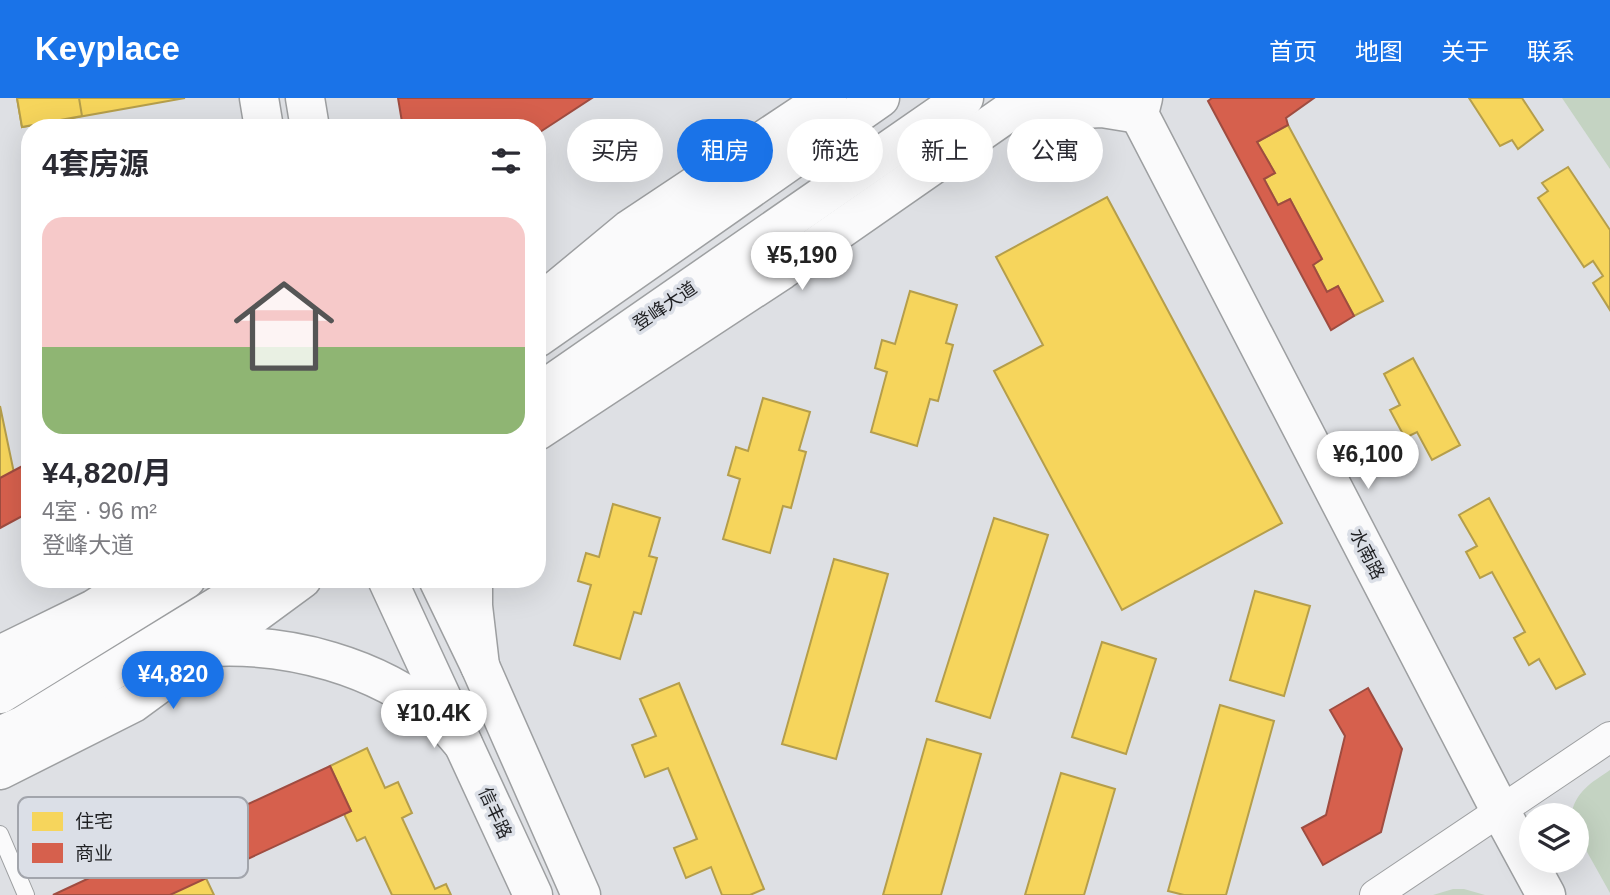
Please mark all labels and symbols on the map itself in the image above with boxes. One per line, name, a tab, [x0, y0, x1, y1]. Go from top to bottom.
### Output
pin: ¥5,190	[745, 232, 859, 292]
street label: 登峰大道	[630, 278, 700, 334]
pin: ¥6,100	[1311, 432, 1425, 491]
street label: 水南路	[1346, 525, 1388, 583]
pin: ¥4,820	[116, 652, 230, 711]
pin: ¥10.4K	[377, 690, 491, 750]
street label: 信丰路	[475, 784, 515, 842]
legend	[18, 797, 248, 878]
text: 住宅	[75, 811, 113, 832]
text: 商业	[75, 843, 113, 864]

